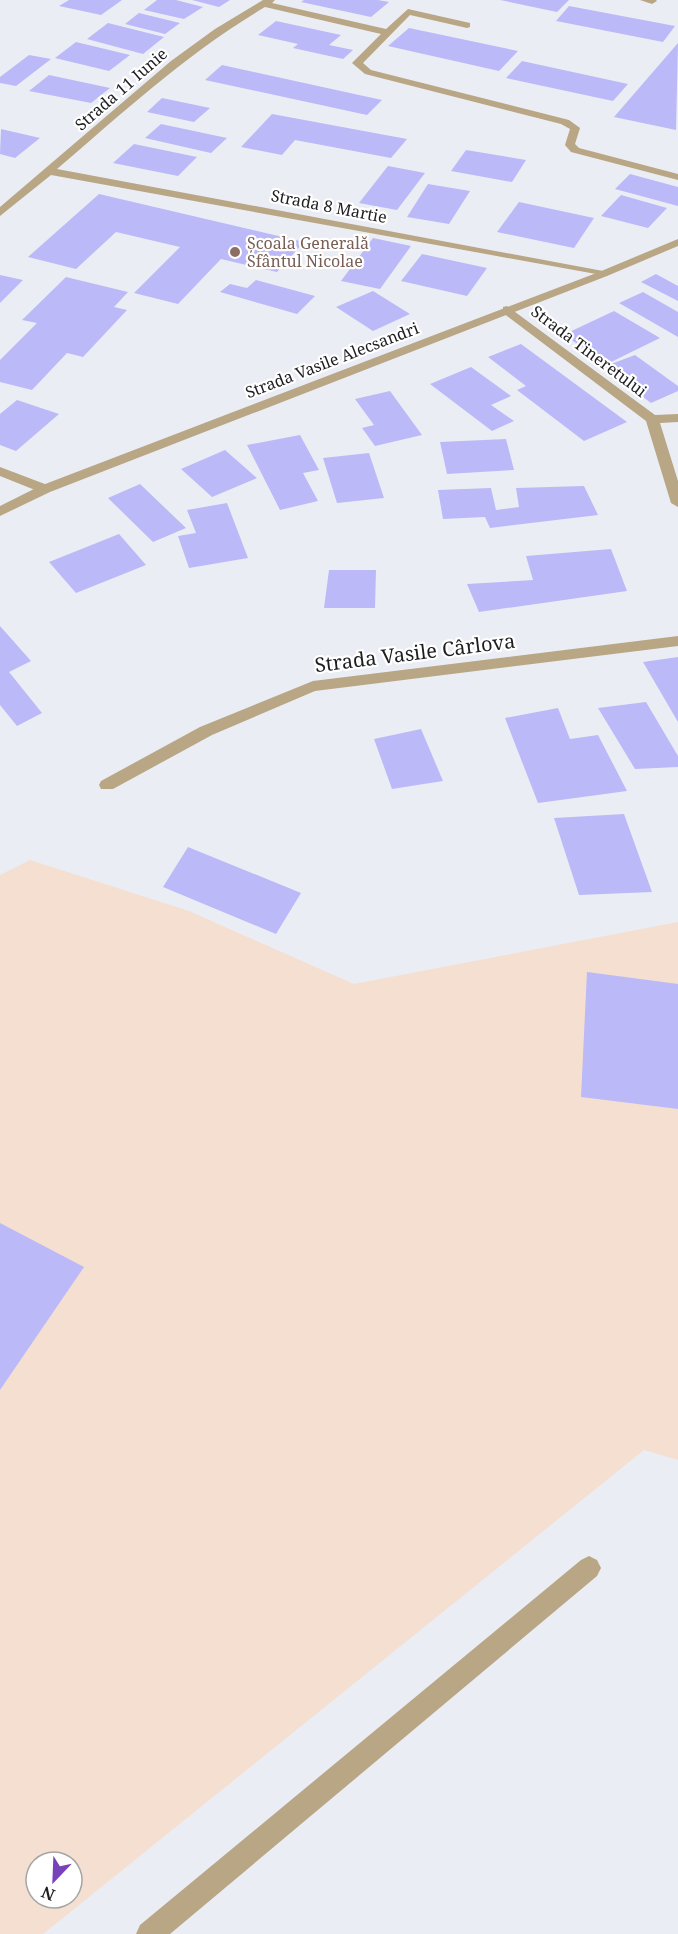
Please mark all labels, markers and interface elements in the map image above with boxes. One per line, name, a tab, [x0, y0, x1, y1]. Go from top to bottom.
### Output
street label: Strada 11 Iunie	[70, 43, 172, 135]
street label: Strada 8 Martie	[269, 184, 389, 228]
place label: Școala Generală Sfântul Nicolae	[247, 232, 369, 272]
marker: Școala Generală Sfântul Nicolae	[228, 245, 242, 259]
street label: Strada Tineretului	[527, 300, 651, 402]
street label: Strada Vasile Alecsandri	[242, 317, 422, 403]
street label: Strada Vasile Cârlova	[313, 627, 517, 678]
north arrow	[24, 1850, 84, 1910]
text: N	[38, 1881, 58, 1906]

